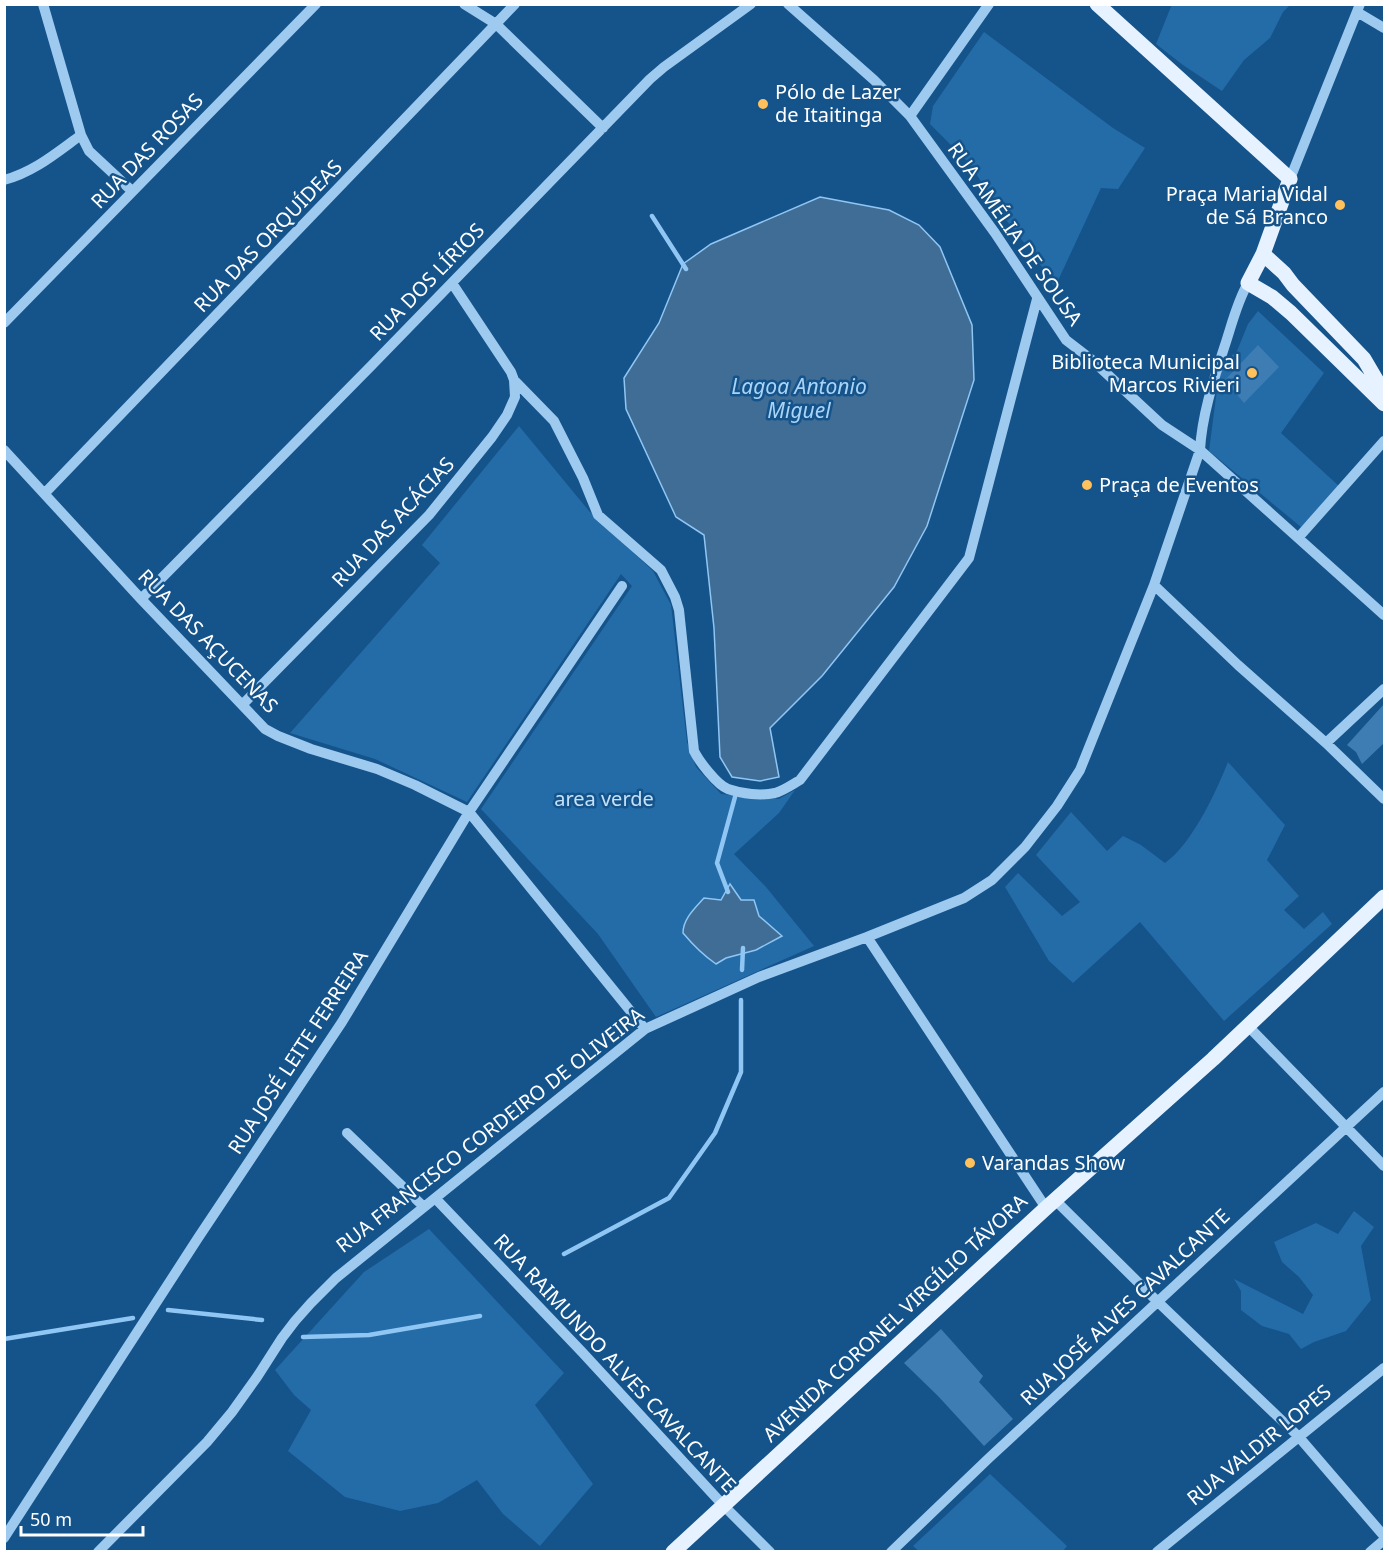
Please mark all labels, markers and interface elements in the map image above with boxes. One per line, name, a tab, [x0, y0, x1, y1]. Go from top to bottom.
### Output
place label: Pólo de Lazer de Itaitinga	[775, 78, 901, 128]
street label: RUA DAS ROSAS	[85, 87, 209, 214]
marker: Pólo de Lazer de Itaitinga	[756, 97, 770, 111]
street label: RUA AMÉLIA DE SOUSA	[942, 137, 1089, 331]
street label: RUA DAS ORQUÍDEAS	[188, 153, 348, 318]
place label: Praça Maria Vidal de Sá Branco	[1166, 180, 1328, 230]
marker: Praça Maria Vidal de Sá Branco	[1333, 198, 1347, 212]
street label: RUA DOS LÍRIOS	[363, 217, 490, 347]
place label: Biblioteca Municipal Marcos Rivieri	[1051, 348, 1240, 398]
marker: Biblioteca Municipal Marcos Rivieri	[1245, 366, 1259, 380]
water label: Lagoa Antonio Miguel	[731, 372, 867, 424]
street label: RUA DAS ACÁCIAS	[325, 451, 460, 593]
place label: Praça de Eventos	[1099, 471, 1259, 498]
marker: Praça de Eventos	[1080, 478, 1094, 492]
street label: RUA DAS AÇUCENAS	[133, 563, 284, 719]
park label: area verde	[554, 785, 654, 812]
street label: RUA JOSÉ LEITE FERREIRA	[221, 944, 374, 1159]
street label: RUA FRANCISCO CORDEIRO DE OLIVEIRA	[330, 1001, 650, 1258]
place label: Varandas Show	[982, 1149, 1126, 1176]
marker: Varandas Show	[963, 1156, 977, 1170]
street label: AVENIDA CORONEL VIRGÍLIO TÁVORA	[757, 1188, 1033, 1448]
street label: RUA JOSÉ ALVES CAVALCANTE	[1014, 1202, 1235, 1411]
street label: RUA RAIMUNDO ALVES CAVALCANTE	[488, 1228, 743, 1498]
street label: RUA VALDIR LOPES	[1181, 1378, 1336, 1511]
scale bar	[21, 1499, 142, 1537]
text: 50 m	[30, 1507, 72, 1531]

